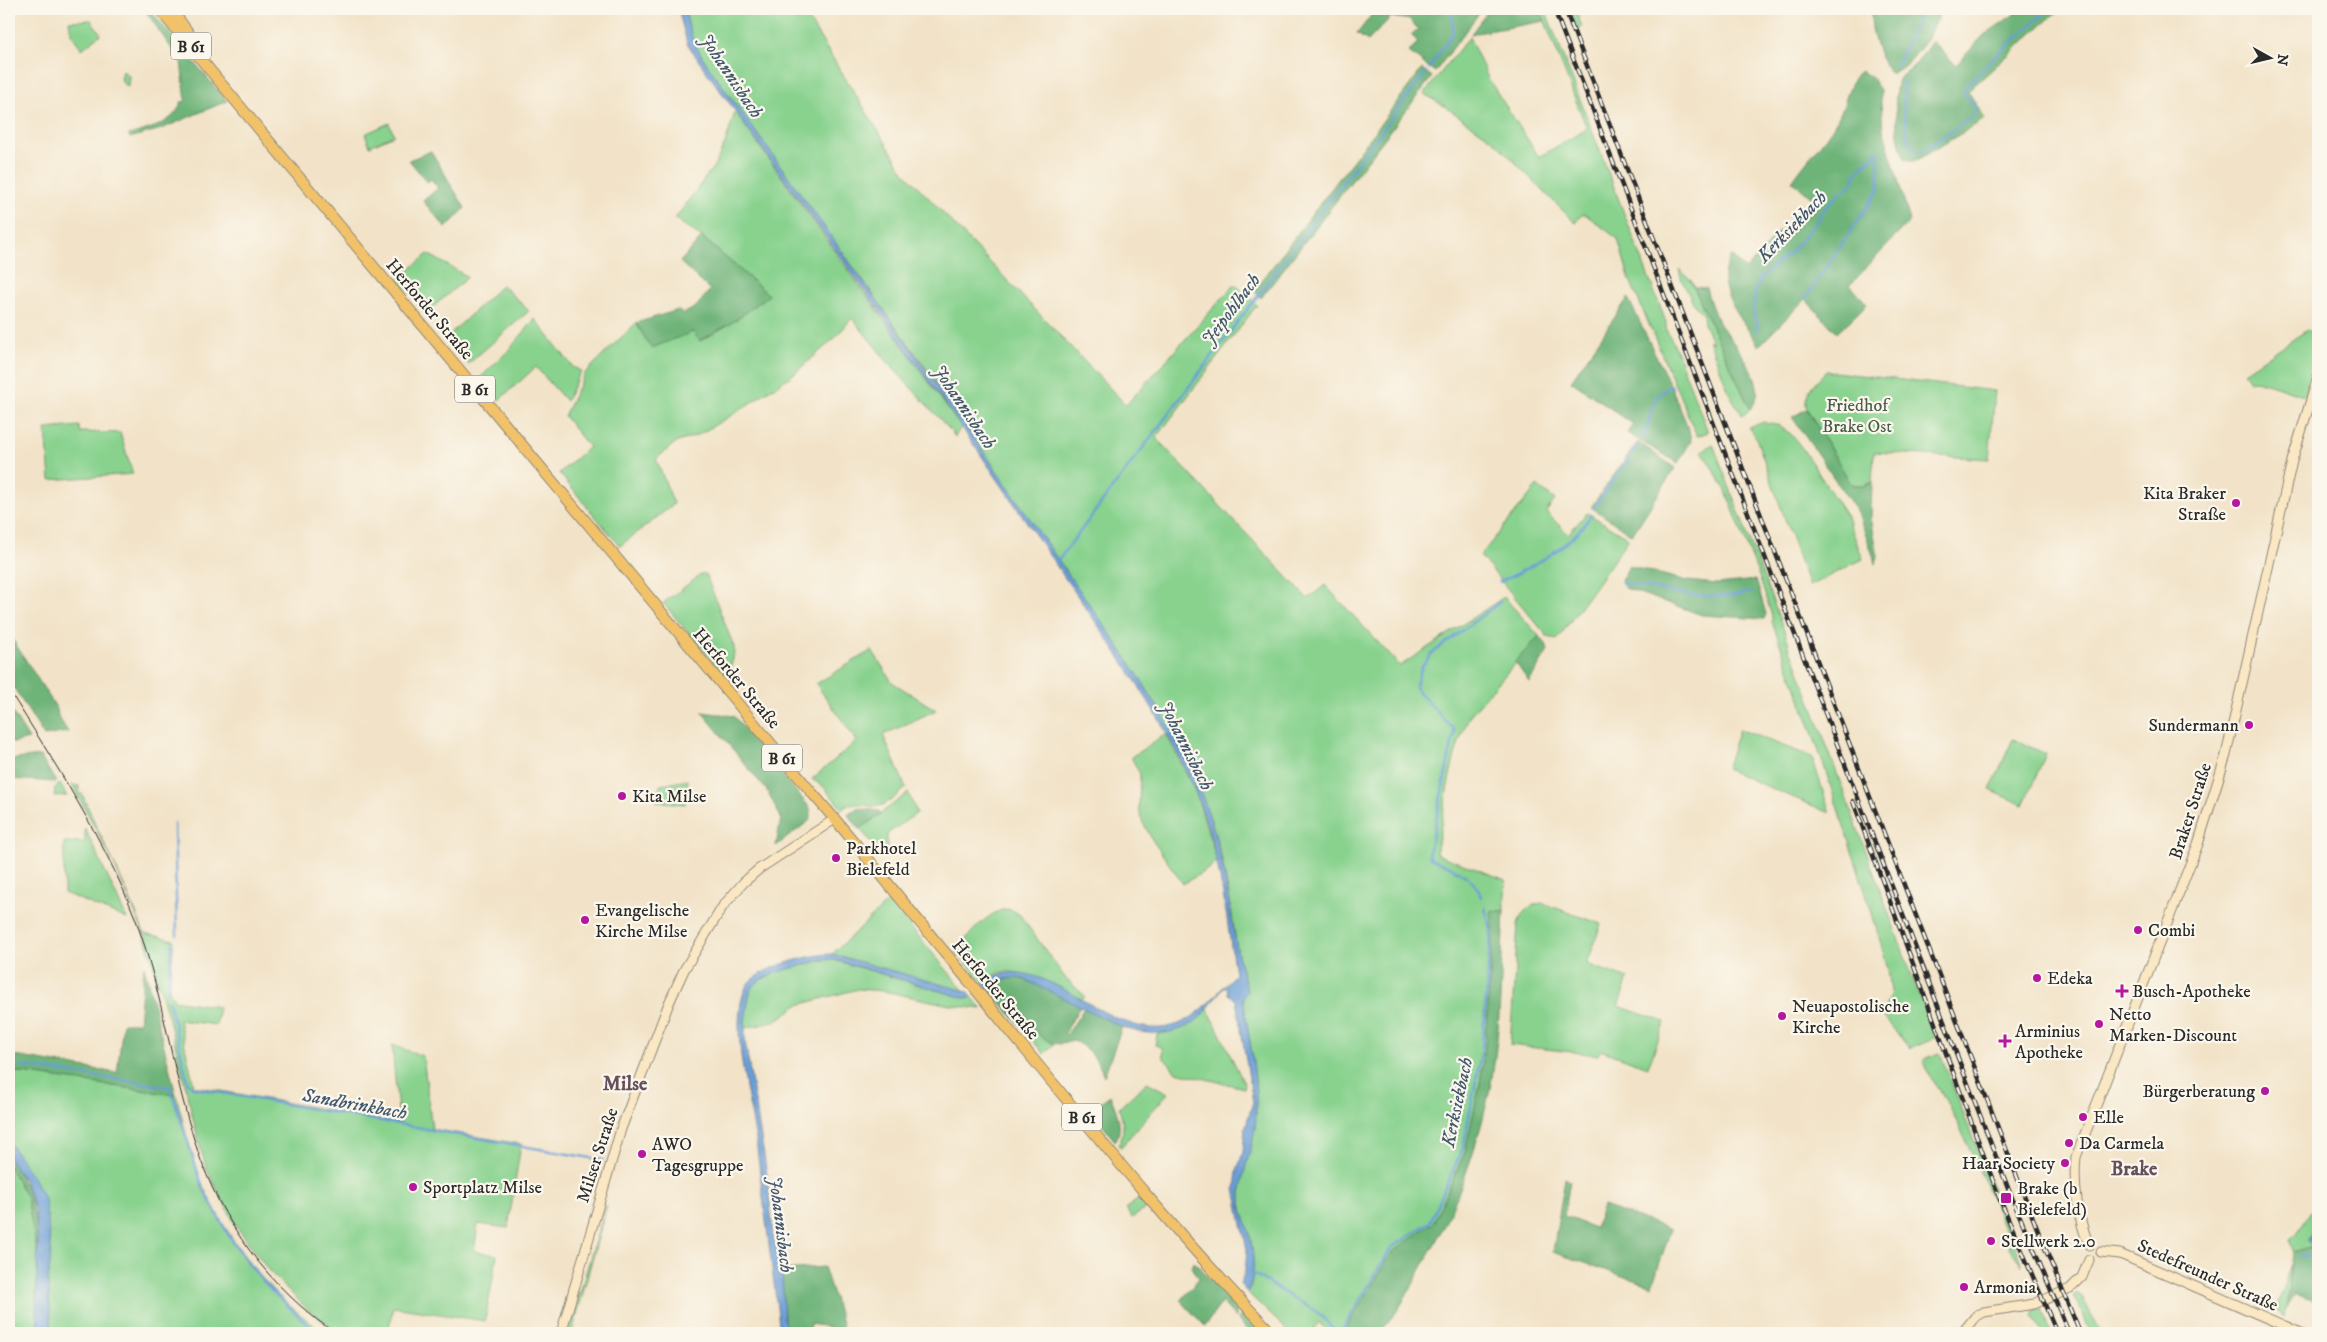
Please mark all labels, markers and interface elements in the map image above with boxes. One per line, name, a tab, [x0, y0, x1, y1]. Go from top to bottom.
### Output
water label: Johannisbach	[694, 29, 768, 123]
road number: B 61	[171, 32, 211, 59]
north arrow	[2244, 32, 2294, 82]
text: N	[2272, 53, 2292, 67]
water label: Kerksiekbach	[1751, 186, 1832, 268]
street label: Herforder Straße	[381, 255, 478, 365]
water label: Jeipohlbach	[1197, 269, 1267, 351]
water label: Johannisbach	[927, 360, 1001, 454]
road number: B 61	[455, 376, 495, 402]
park label: Friedhof Brake Ost	[1822, 395, 1892, 438]
place label: Kita Braker Straße	[2143, 483, 2226, 526]
marker: Kita Braker Straße	[2230, 497, 2242, 509]
street label: Herforder Straße	[688, 624, 785, 734]
water label: Johannisbach	[1153, 697, 1218, 795]
place label: Sundermann	[2148, 715, 2240, 737]
marker: Sundermann	[2243, 719, 2255, 731]
road number: B 61	[762, 744, 802, 771]
street label: Braker Straße	[2165, 760, 2217, 862]
place label: Kita Milse	[632, 786, 706, 808]
marker: Kita Milse	[616, 790, 628, 802]
place label: Parkhotel Bielefeld	[846, 838, 917, 881]
marker: Parkhotel Bielefeld	[830, 852, 842, 864]
place label: Evangelische Kirche Milse	[595, 900, 689, 943]
marker: Evangelische Kirche Milse	[579, 914, 591, 926]
place label: Combi	[2148, 920, 2195, 942]
marker: Combi	[2132, 924, 2144, 936]
street label: Herforder Straße	[947, 935, 1044, 1045]
place label: Edeka	[2047, 968, 2093, 990]
marker: Edeka	[2031, 972, 2043, 984]
place label: Busch-Apotheke	[2132, 981, 2251, 1003]
marker: Busch-Apotheke	[2116, 985, 2128, 997]
place label: Neuapostolische Kirche	[1792, 996, 1909, 1039]
place label: Netto Marken-Discount	[2109, 1004, 2237, 1047]
marker: Neuapostolische Kirche	[1776, 1010, 1788, 1022]
marker: Netto Marken-Discount	[2093, 1018, 2105, 1030]
place label: Arminius Apotheke	[2015, 1021, 2083, 1064]
marker: Arminius Apotheke	[1999, 1035, 2011, 1047]
water label: Kerksiekbach	[1437, 1055, 1478, 1150]
district label: Milse	[603, 1072, 648, 1097]
place label: Bürgerberatung	[2142, 1081, 2255, 1103]
water label: Sandbrinkbach	[300, 1084, 409, 1125]
marker: Bürgerberatung	[2259, 1085, 2271, 1097]
road number: B 61	[1062, 1104, 1102, 1130]
street label: Milser Straße	[572, 1105, 624, 1206]
place label: Elle	[2093, 1107, 2124, 1129]
marker: Elle	[2077, 1111, 2089, 1123]
place label: Da Carmela	[2079, 1133, 2165, 1155]
place label: AWO Tagesgruppe	[652, 1134, 744, 1177]
marker: Da Carmela	[2063, 1137, 2075, 1149]
marker: AWO Tagesgruppe	[636, 1148, 648, 1160]
place label: Haar Society	[1962, 1153, 2055, 1175]
marker: Haar Society	[2059, 1157, 2071, 1169]
district label: Brake	[2111, 1157, 2158, 1182]
water label: Johannisbach	[763, 1174, 798, 1274]
place label: Sportplatz Milse	[423, 1177, 542, 1199]
place label: Brake (b Bielefeld)	[2017, 1178, 2087, 1221]
marker: Sportplatz Milse	[407, 1181, 419, 1193]
marker: Brake (b Bielefeld)	[1999, 1191, 2013, 1205]
place label: Stellwerk 2.0	[2001, 1231, 2096, 1253]
marker: Stellwerk 2.0	[1985, 1235, 1997, 1247]
street label: Stedefreunder Straße	[2134, 1235, 2281, 1317]
place label: Armonia	[1974, 1277, 2036, 1299]
marker: Armonia	[1958, 1281, 1970, 1293]

